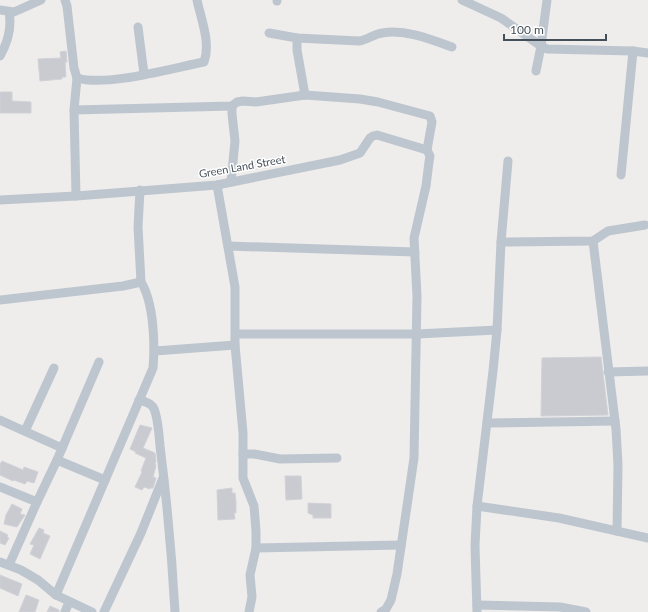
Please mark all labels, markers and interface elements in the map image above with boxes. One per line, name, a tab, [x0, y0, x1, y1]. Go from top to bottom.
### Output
scale bar	[504, 16, 606, 42]
text: 100 m	[510, 22, 544, 37]
street label: Green Land Street	[198, 152, 286, 180]

